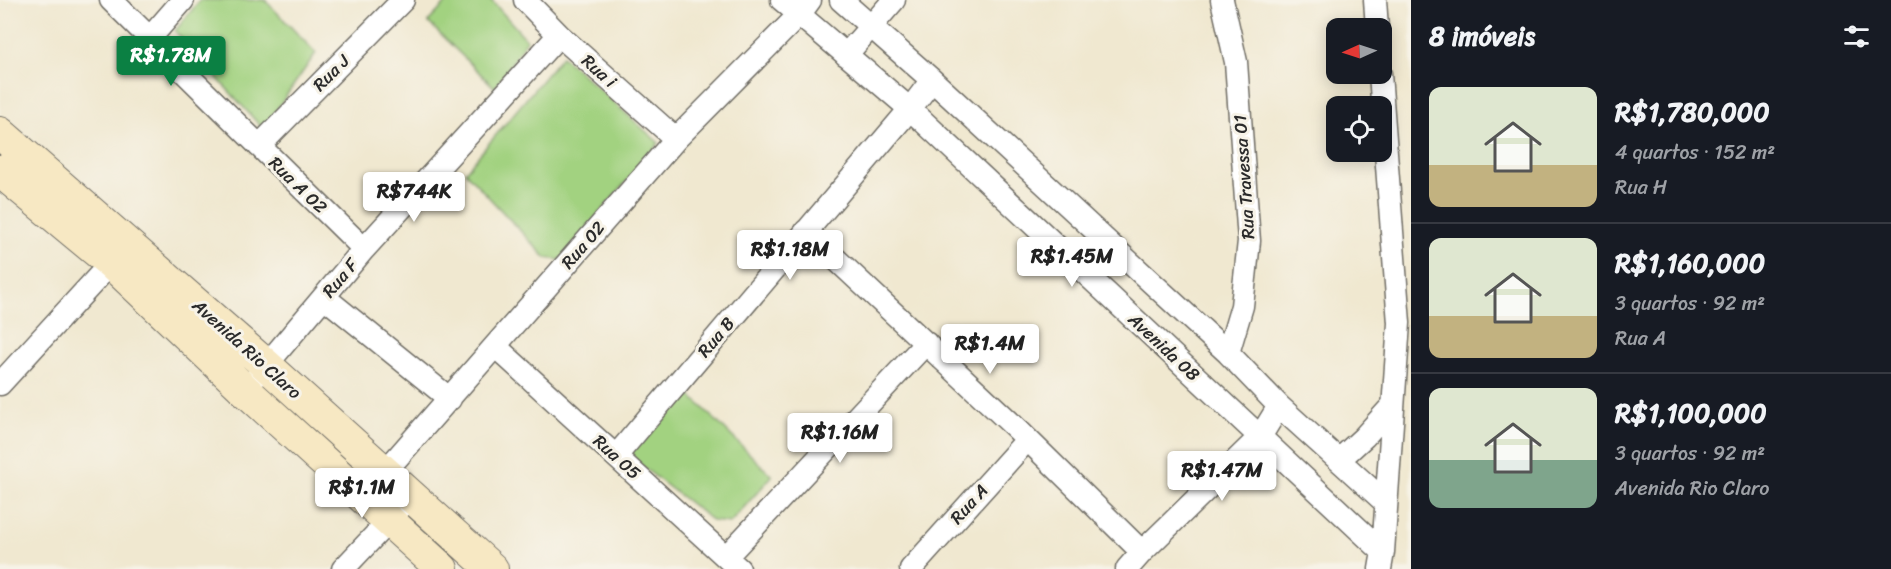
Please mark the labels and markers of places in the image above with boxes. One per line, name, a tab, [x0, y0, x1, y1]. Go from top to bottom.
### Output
pin: R$1.78M	[116, 36, 226, 87]
pin: R$744K	[365, 172, 463, 223]
pin: R$1.18M	[735, 230, 845, 281]
pin: R$1.45M	[1017, 237, 1127, 288]
pin: R$1.4M	[941, 324, 1039, 375]
pin: R$1.16M	[785, 413, 895, 464]
pin: R$1.47M	[1167, 451, 1277, 502]
pin: R$1.1M	[313, 468, 411, 519]

